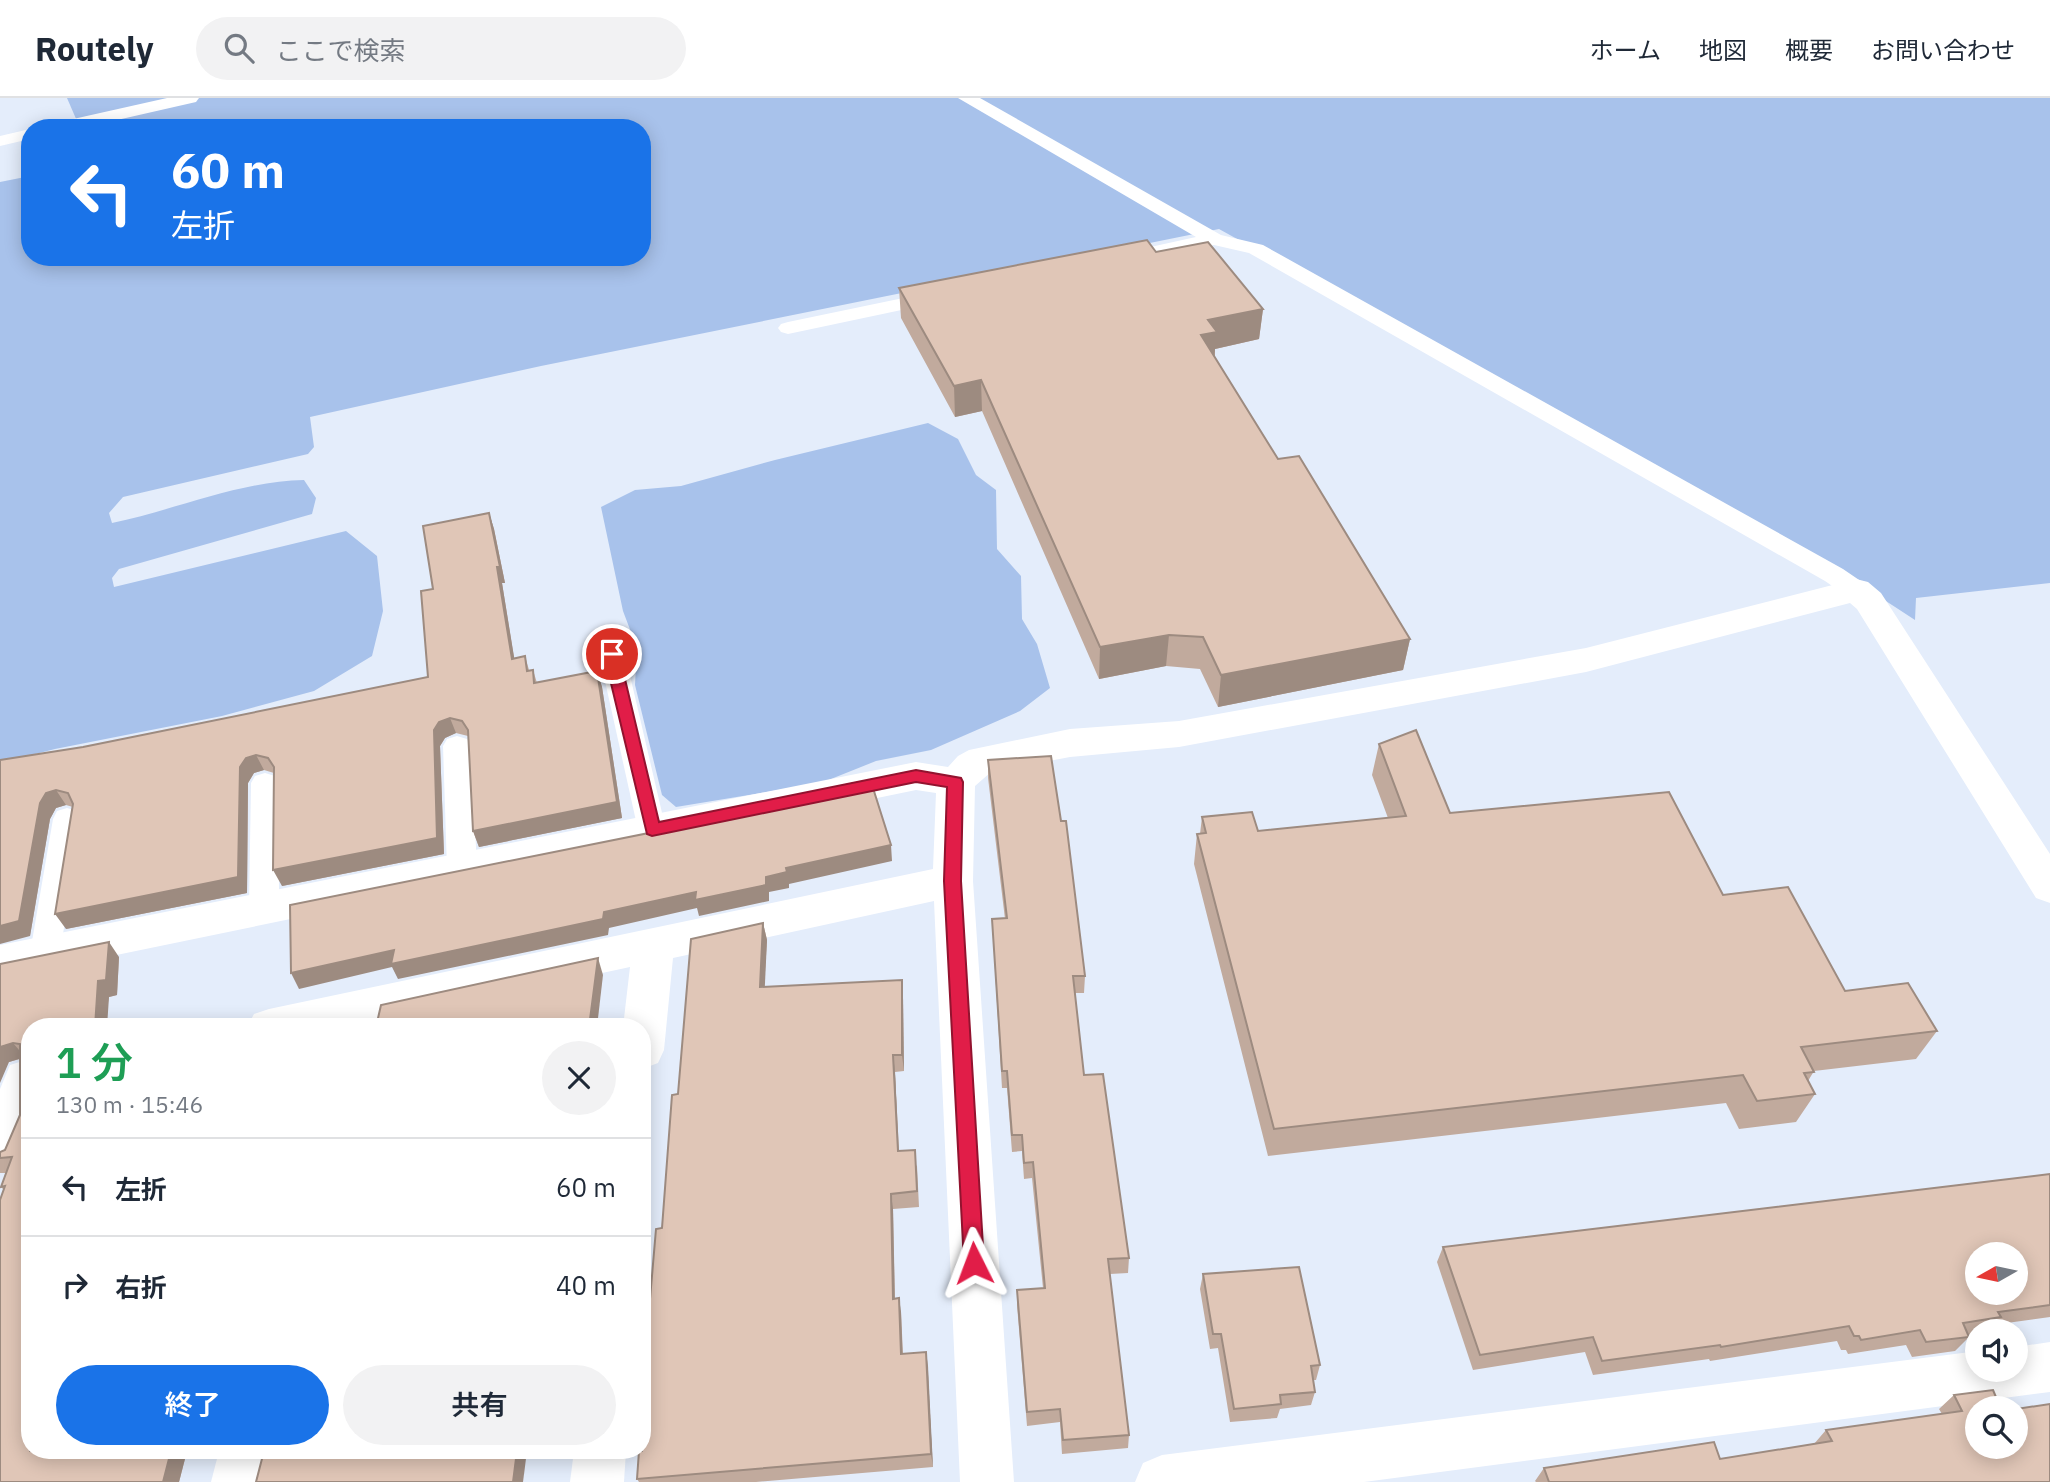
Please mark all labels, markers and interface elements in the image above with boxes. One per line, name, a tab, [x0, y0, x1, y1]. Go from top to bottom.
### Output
search box	[196, 17, 686, 80]
text: Routely	[35, 27, 154, 70]
icon: search	[220, 29, 258, 67]
text: ここで検索	[276, 33, 406, 67]
text: ホーム	[1590, 34, 1661, 66]
text: 地図	[1699, 34, 1747, 66]
text: 概要	[1785, 34, 1833, 66]
text: お問い合わせ	[1871, 34, 2015, 66]
text: 60 m	[171, 138, 285, 201]
icon: left	[56, 147, 147, 238]
text: 左折	[171, 204, 235, 246]
pin	[582, 624, 642, 684]
icon: arrive	[593, 635, 631, 673]
text: 1 分	[56, 1035, 133, 1090]
button: close	[542, 1041, 616, 1115]
text: 130 m · 15:46	[56, 1089, 203, 1119]
icon: left	[56, 1168, 94, 1206]
text: 60 m	[556, 1170, 616, 1204]
text: 左折	[115, 1172, 167, 1206]
position arrow	[937, 1226, 1011, 1300]
north arrow	[1965, 1242, 2028, 1306]
map controls	[1965, 1242, 2028, 1459]
icon: right	[56, 1266, 94, 1304]
text: 40 m	[556, 1268, 616, 1302]
text: 右折	[115, 1270, 167, 1304]
button: sound	[1965, 1319, 2028, 1382]
button: 終了	[56, 1365, 329, 1445]
button: 共有	[343, 1365, 616, 1445]
button: search	[1965, 1396, 2028, 1459]

